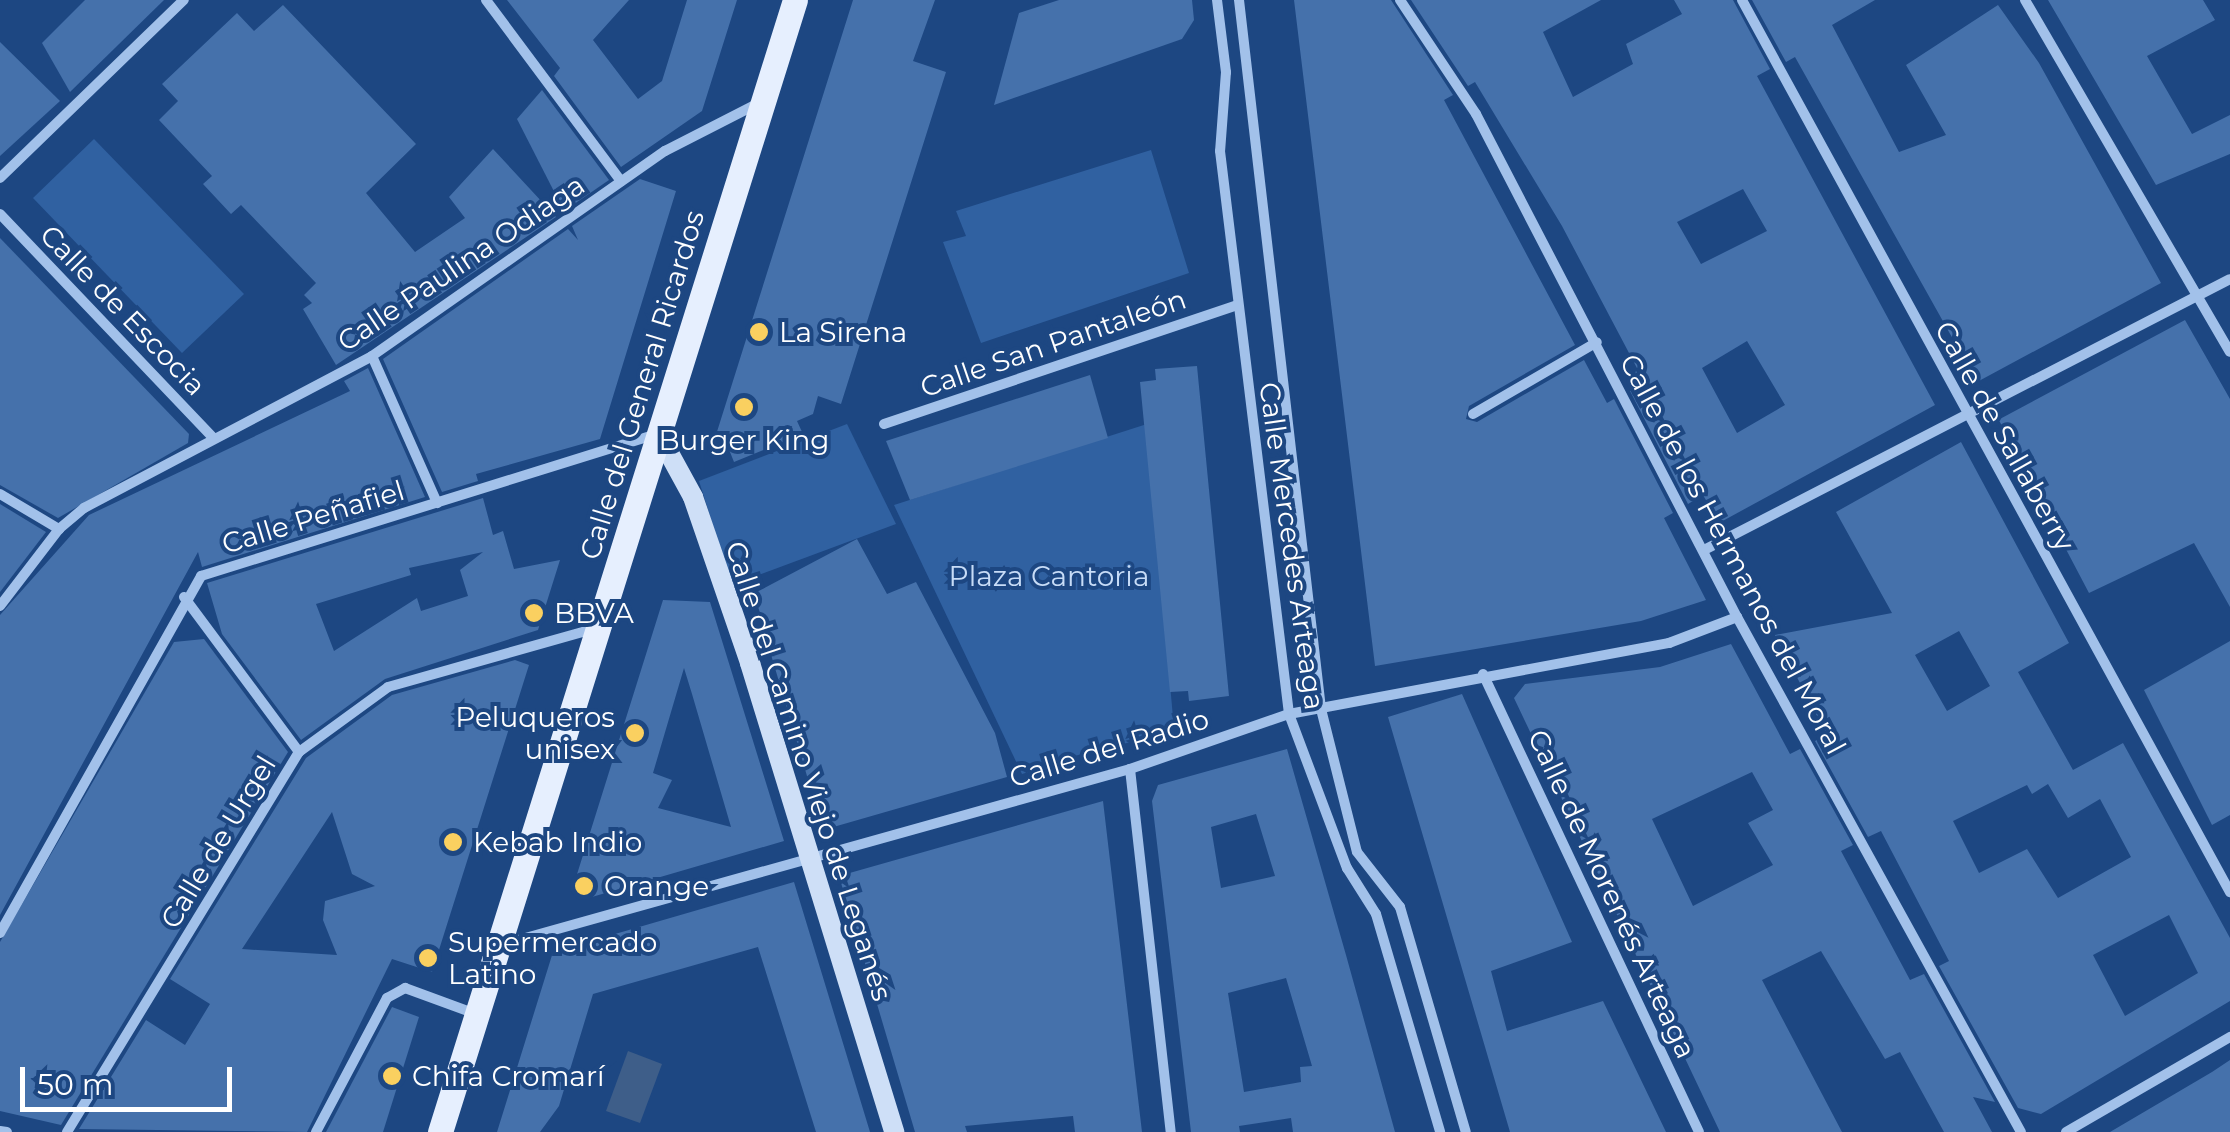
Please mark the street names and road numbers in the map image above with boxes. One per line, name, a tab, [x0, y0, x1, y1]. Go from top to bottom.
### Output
street label: Calle Paulina Odiaga	[331, 168, 591, 358]
street label: Calle del General Ricardos	[573, 206, 711, 564]
street label: Calle de Escocia	[33, 218, 213, 402]
street label: Calle San Pantaleón	[916, 282, 1190, 404]
street label: Calle de Sallaberry	[1928, 315, 2082, 557]
street label: Calle de los Hermanos del Moral	[1613, 348, 1853, 760]
street label: Calle Mercedes Arteaga	[1252, 380, 1332, 712]
street label: Calle Peñafiel	[218, 473, 408, 561]
street label: Calle del Camino Viejo de Leganés	[719, 537, 899, 1005]
street label: Calle del Radio	[1005, 702, 1213, 794]
street label: Calle de Morenés Arteaga	[1521, 724, 1703, 1064]
street label: Calle de Urgel	[153, 750, 283, 934]

